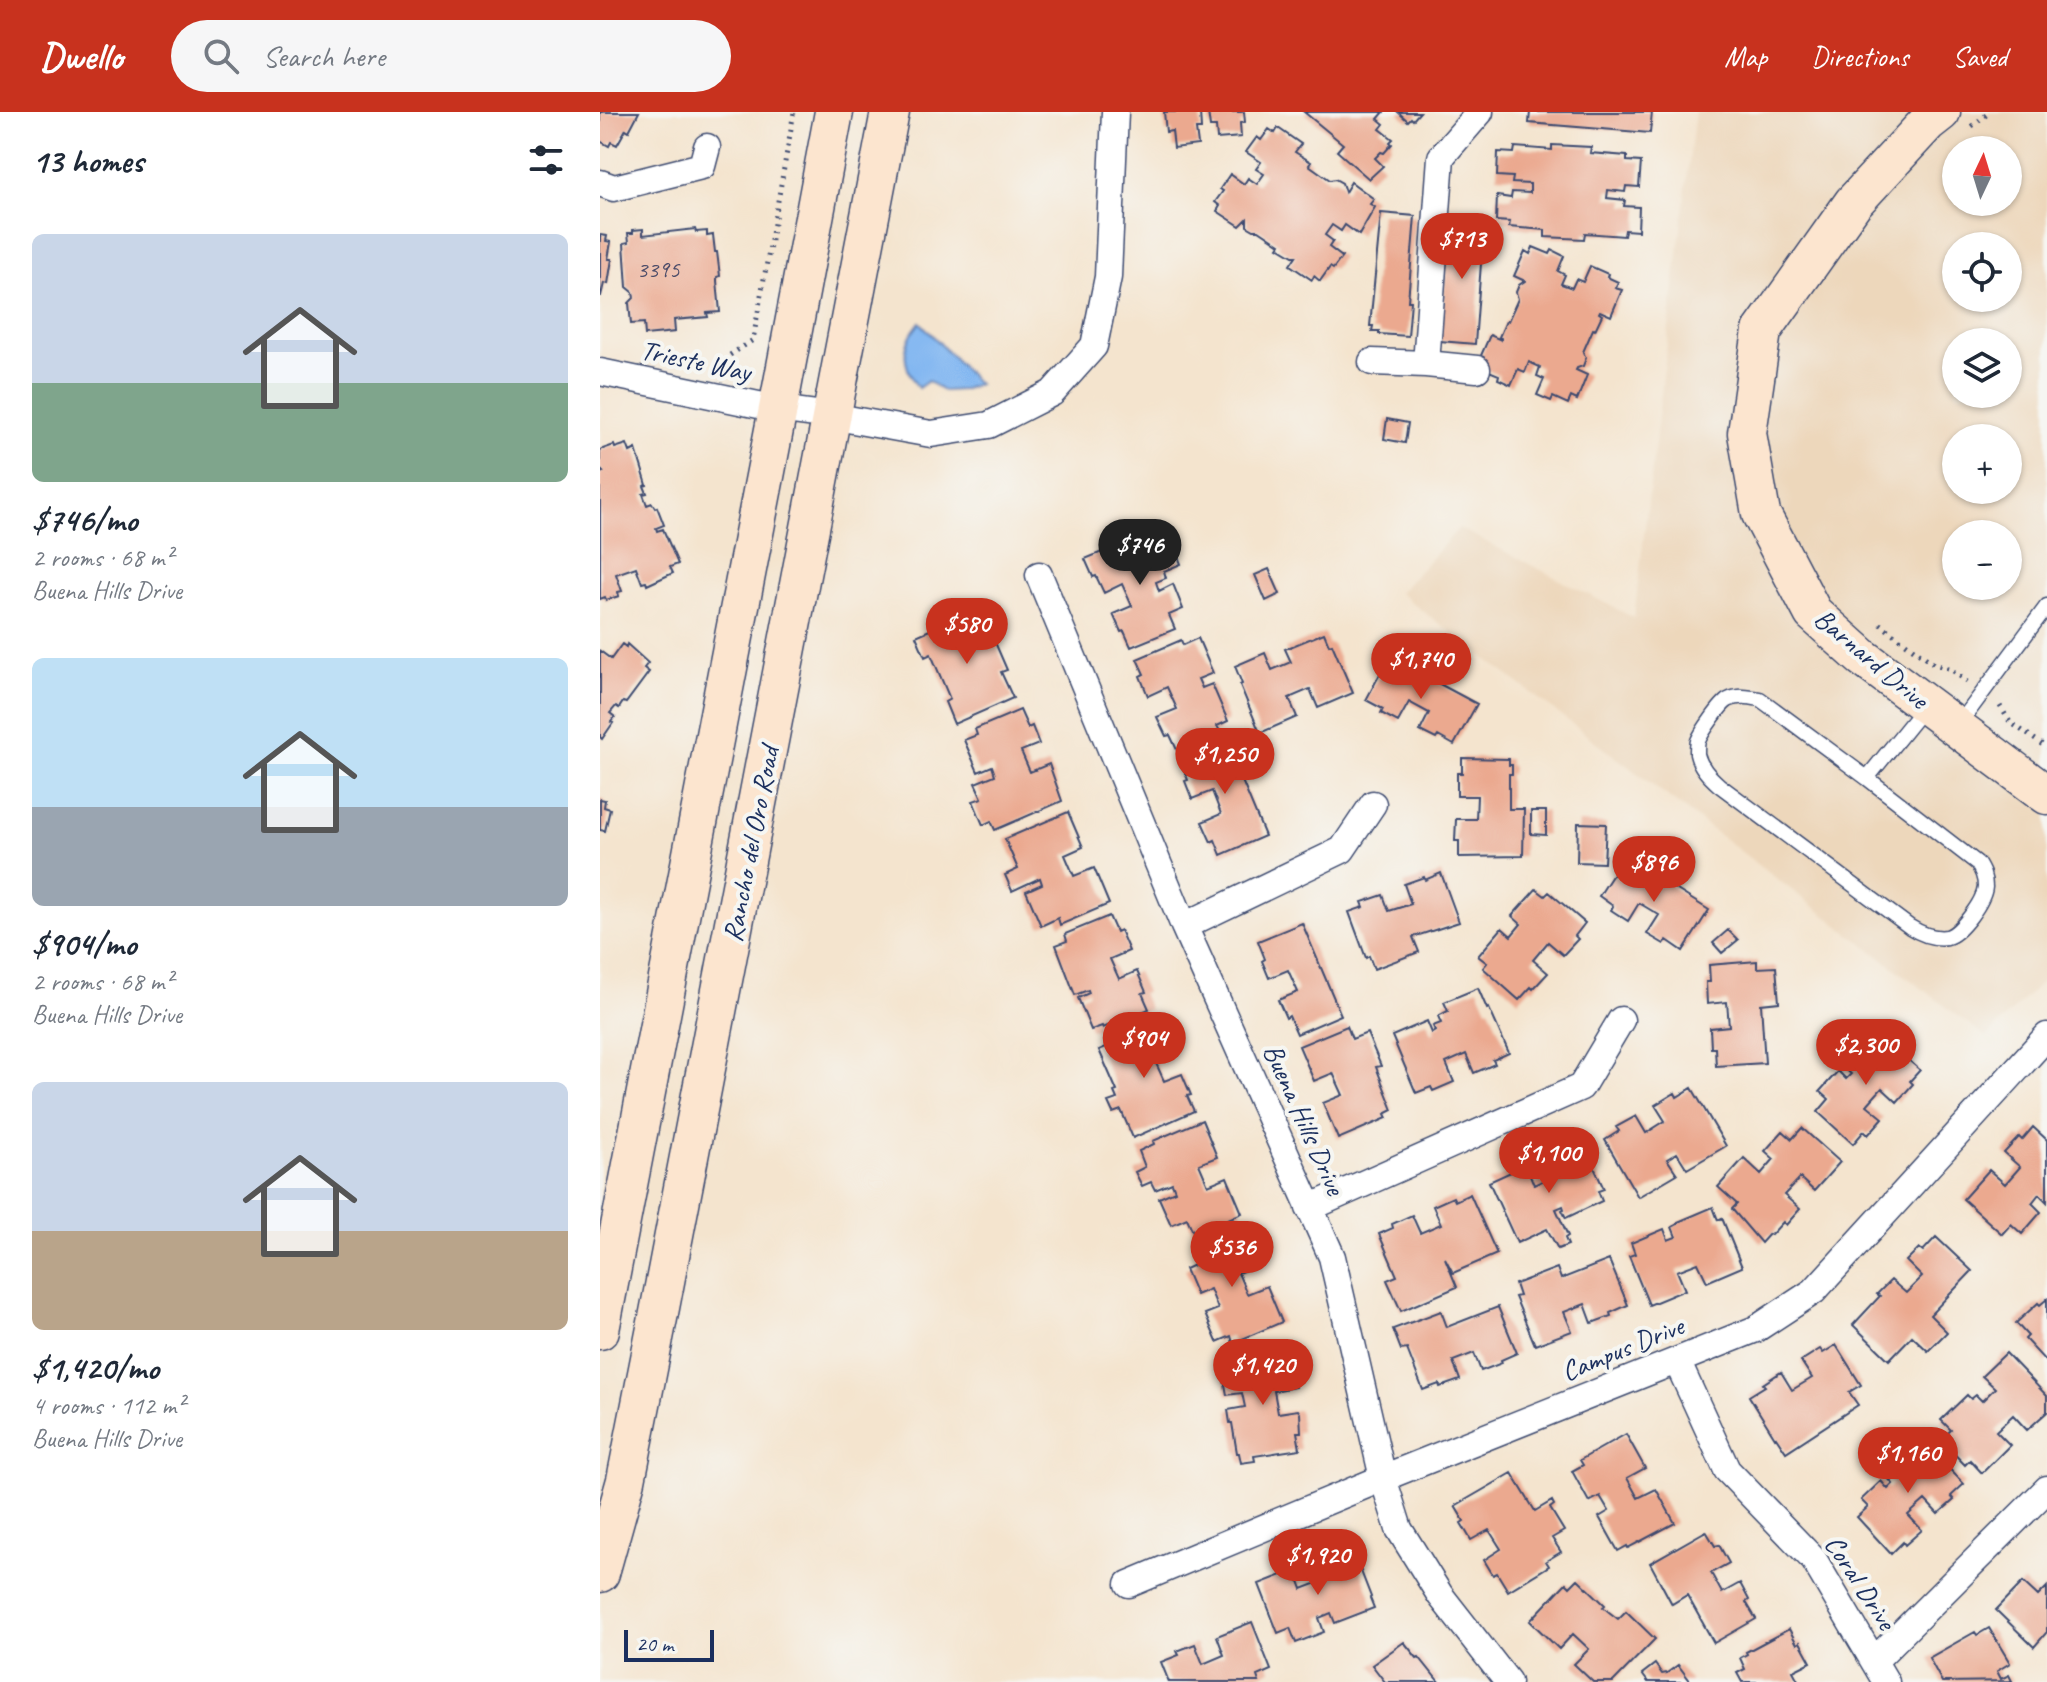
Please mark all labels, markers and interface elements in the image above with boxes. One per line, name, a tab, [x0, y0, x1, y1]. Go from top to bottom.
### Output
search box	[171, 20, 731, 92]
text: Dwello	[40, 33, 123, 80]
icon: search	[199, 34, 243, 78]
text: Search here	[263, 37, 385, 75]
text: Map	[1724, 39, 1767, 74]
text: Directions	[1811, 39, 1909, 74]
text: Saved	[1953, 39, 2007, 74]
north arrow	[1942, 136, 2022, 216]
map controls	[1942, 136, 2022, 600]
icon: filters	[524, 138, 568, 182]
text: 13 homes	[32, 139, 143, 182]
pin: $713	[1415, 213, 1509, 281]
text: $713	[1439, 222, 1485, 255]
button: locate	[1942, 232, 2022, 312]
house number: 3395	[636, 254, 681, 284]
icon: home	[228, 286, 372, 430]
button: layers	[1942, 328, 2022, 408]
street label: Trieste Way	[638, 332, 756, 390]
button: +	[1942, 424, 2022, 504]
text: $746/mo	[32, 498, 137, 541]
pin: $746	[1093, 519, 1187, 587]
button: −	[1942, 520, 2022, 600]
text: $746	[1116, 528, 1164, 561]
text: 2 rooms · 68 m²	[32, 541, 173, 574]
text: Buena Hills Drive	[32, 574, 182, 607]
pin: $580	[920, 598, 1014, 666]
street label: Barnard Drive	[1807, 600, 1937, 717]
text: $580	[944, 607, 990, 640]
pin: $1,740	[1356, 633, 1486, 701]
text: $1,740	[1389, 642, 1453, 675]
icon: home	[228, 710, 372, 854]
pin: $1,250	[1160, 728, 1290, 796]
text: $1,250	[1193, 737, 1257, 770]
street label: Rancho del Oro Road	[714, 740, 787, 945]
pin: $896	[1607, 836, 1701, 904]
text: $896	[1630, 845, 1678, 878]
text: $904/mo	[32, 922, 136, 965]
text: 2 rooms · 68 m²	[32, 965, 173, 998]
text: Buena Hills Drive	[32, 998, 182, 1031]
pin: $904	[1097, 1012, 1191, 1080]
pin: $2,300	[1801, 1019, 1931, 1087]
text: $904	[1121, 1021, 1167, 1054]
text: $2,300	[1834, 1028, 1898, 1061]
street label: Buena Hills Drive	[1256, 1038, 1354, 1202]
pin: $1,100	[1484, 1127, 1614, 1195]
icon: home	[228, 1134, 372, 1278]
text: $1,100	[1517, 1136, 1581, 1169]
pin: $536	[1185, 1221, 1279, 1289]
text: $536	[1209, 1230, 1255, 1263]
street label: Campus Drive	[1556, 1307, 1690, 1389]
pin: $1,420	[1198, 1339, 1328, 1407]
text: $1,420/mo	[32, 1346, 159, 1389]
text: $1,420	[1231, 1348, 1295, 1381]
text: 4 rooms · 112 m²	[32, 1389, 184, 1422]
text: Buena Hills Drive	[32, 1422, 182, 1455]
pin: $1,160	[1843, 1427, 1973, 1495]
text: $1,160	[1876, 1436, 1940, 1469]
street label: Coral Drive	[1817, 1528, 1905, 1638]
pin: $1,920	[1253, 1529, 1383, 1597]
text: $1,920	[1286, 1538, 1350, 1571]
scale bar	[624, 1626, 714, 1662]
text: 20 m	[636, 1630, 673, 1658]

